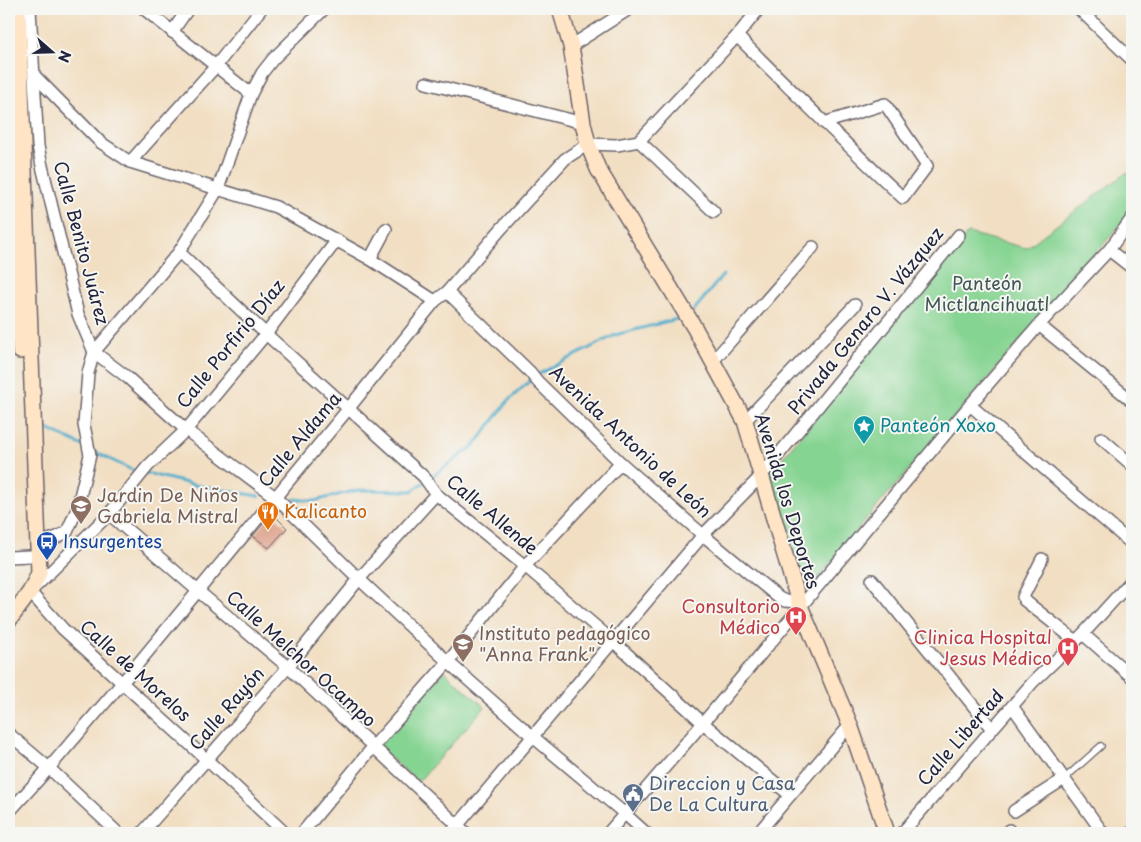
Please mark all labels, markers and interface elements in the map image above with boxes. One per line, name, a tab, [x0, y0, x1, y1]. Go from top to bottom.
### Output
north arrow	[28, 28, 78, 78]
text: N	[53, 48, 76, 65]
street label: Calle Benito Juárez	[48, 158, 117, 328]
street label: Privada Genaro V. Vázquez	[781, 220, 949, 419]
park label: Panteón Mictlancihuatl	[924, 269, 1050, 317]
street label: Calle Porfirio Díaz	[169, 272, 291, 413]
street label: Avenida Antonio de León	[544, 358, 718, 523]
street label: Calle Aldama	[251, 385, 347, 493]
street label: Avenida los Deportes	[749, 409, 828, 592]
place label: Panteón Xoxo	[880, 411, 996, 438]
place icon: Panteón Xoxo	[852, 414, 876, 445]
street label: Calle Allende	[441, 467, 545, 561]
place label: Jardin De Niños Gabriela Mistral	[97, 481, 238, 529]
school or university icon: Jardin De Niños Gabriela Mistral	[69, 494, 93, 525]
place label: Kalicanto	[284, 497, 367, 524]
restaurant icon: Kalicanto	[256, 500, 280, 531]
place label: Insurgentes	[63, 527, 162, 554]
bus stop icon: Insurgentes	[35, 530, 59, 561]
street label: Calle Melchor Ocampo	[221, 583, 383, 733]
place label: Consultorio Médico	[682, 592, 780, 640]
hospital icon: Consultorio Médico	[784, 605, 808, 636]
street label: Calle de Morelos	[74, 613, 198, 727]
place label: Instituto pedagógico "Anna Frank"	[479, 619, 650, 667]
place label: Clinica Hospital Jesus Médico	[914, 623, 1052, 671]
school or university icon: Instituto pedagógico "Anna Frank"	[451, 632, 475, 663]
hospital icon: Clinica Hospital Jesus Médico	[1056, 636, 1080, 667]
street label: Calle Rayón	[182, 660, 270, 756]
street label: Calle Libertad	[910, 683, 1010, 791]
place label: Direccion y Casa De La Cultura	[649, 769, 796, 817]
public building icon: Direccion y Casa De La Cultura	[621, 782, 645, 813]

